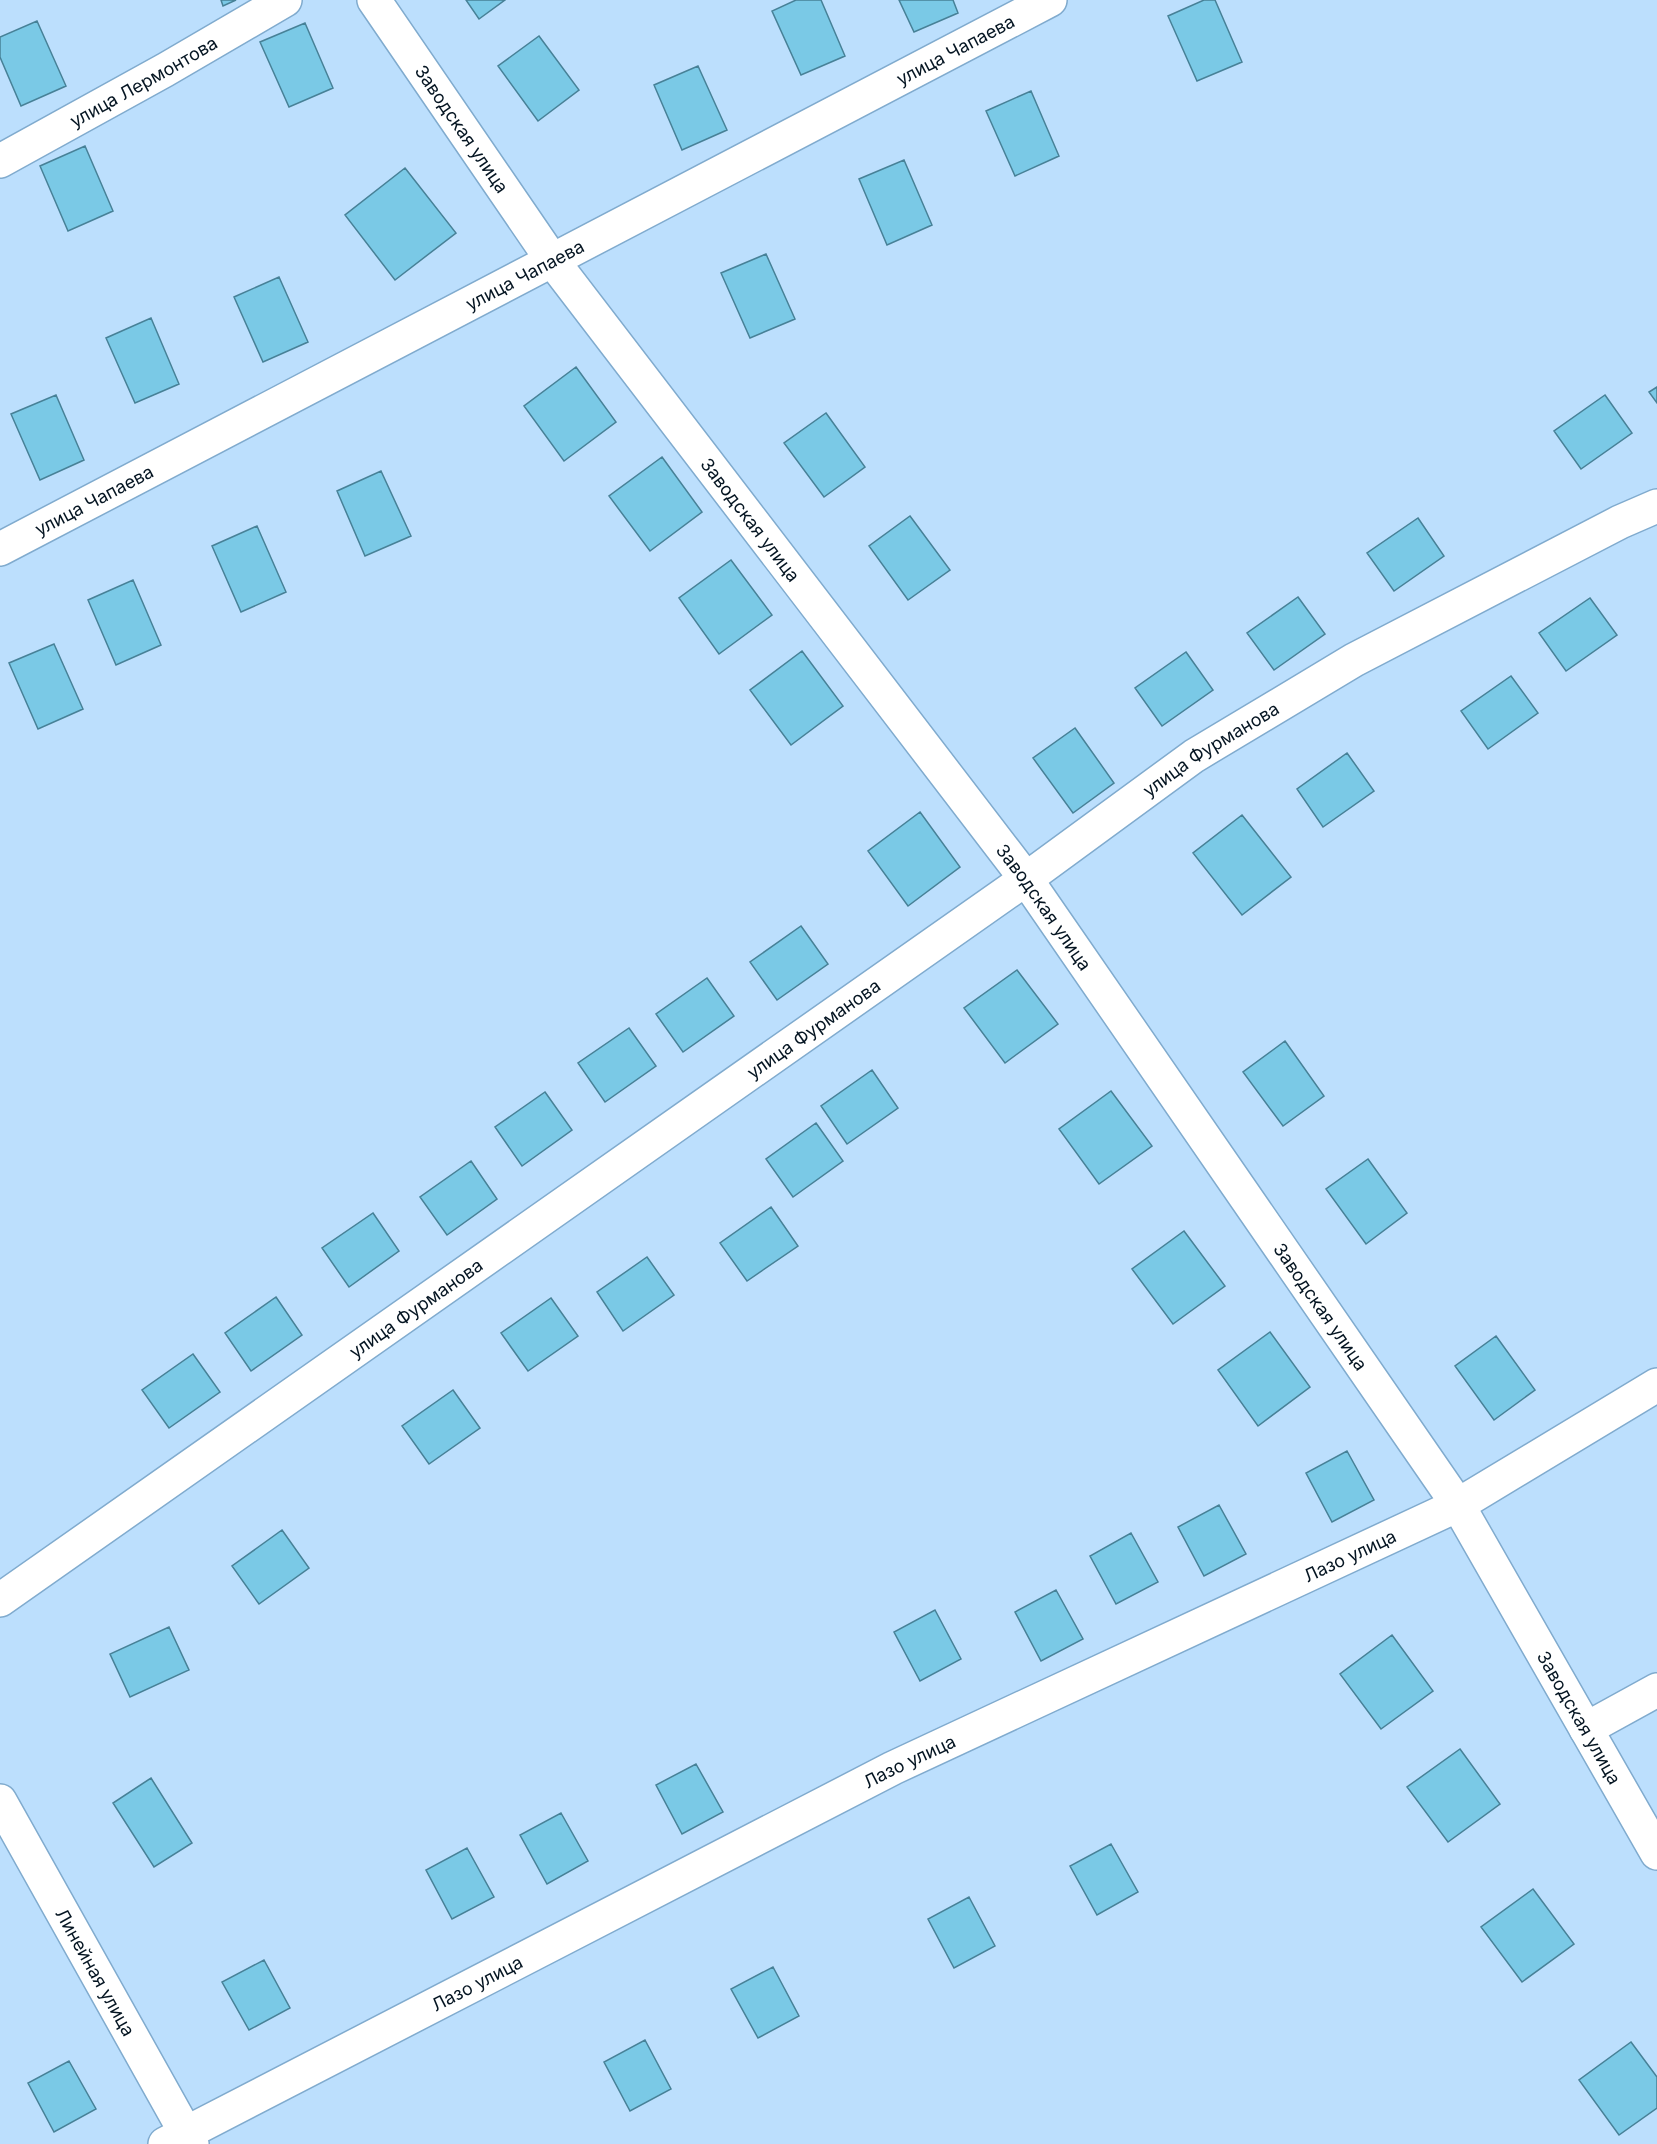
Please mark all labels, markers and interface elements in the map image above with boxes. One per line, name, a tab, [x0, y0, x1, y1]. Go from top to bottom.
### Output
street label: улица Чапаева	[893, 10, 1018, 89]
street label: улица Лермонтова	[66, 31, 221, 131]
street label: Заводская улица	[411, 61, 513, 197]
street label: улица Чапаева	[462, 235, 587, 314]
street label: Заводская улица	[697, 454, 805, 585]
street label: улица Чапаева	[31, 460, 157, 539]
street label: улица Фурманова	[1138, 697, 1282, 801]
street label: Заводская улица	[992, 840, 1096, 974]
street label: улица Фурманова	[743, 974, 884, 1083]
street label: Заводская улица	[1270, 1239, 1372, 1374]
street label: улица Фурманова	[345, 1254, 486, 1362]
street label: Лазо улица	[1300, 1525, 1399, 1586]
street label: Заводская улица	[1533, 1647, 1626, 1788]
street label: Лазо улица	[860, 1730, 959, 1792]
street label: Линейная улица	[52, 1905, 140, 2040]
street label: Лазо улица	[428, 1951, 526, 2015]

